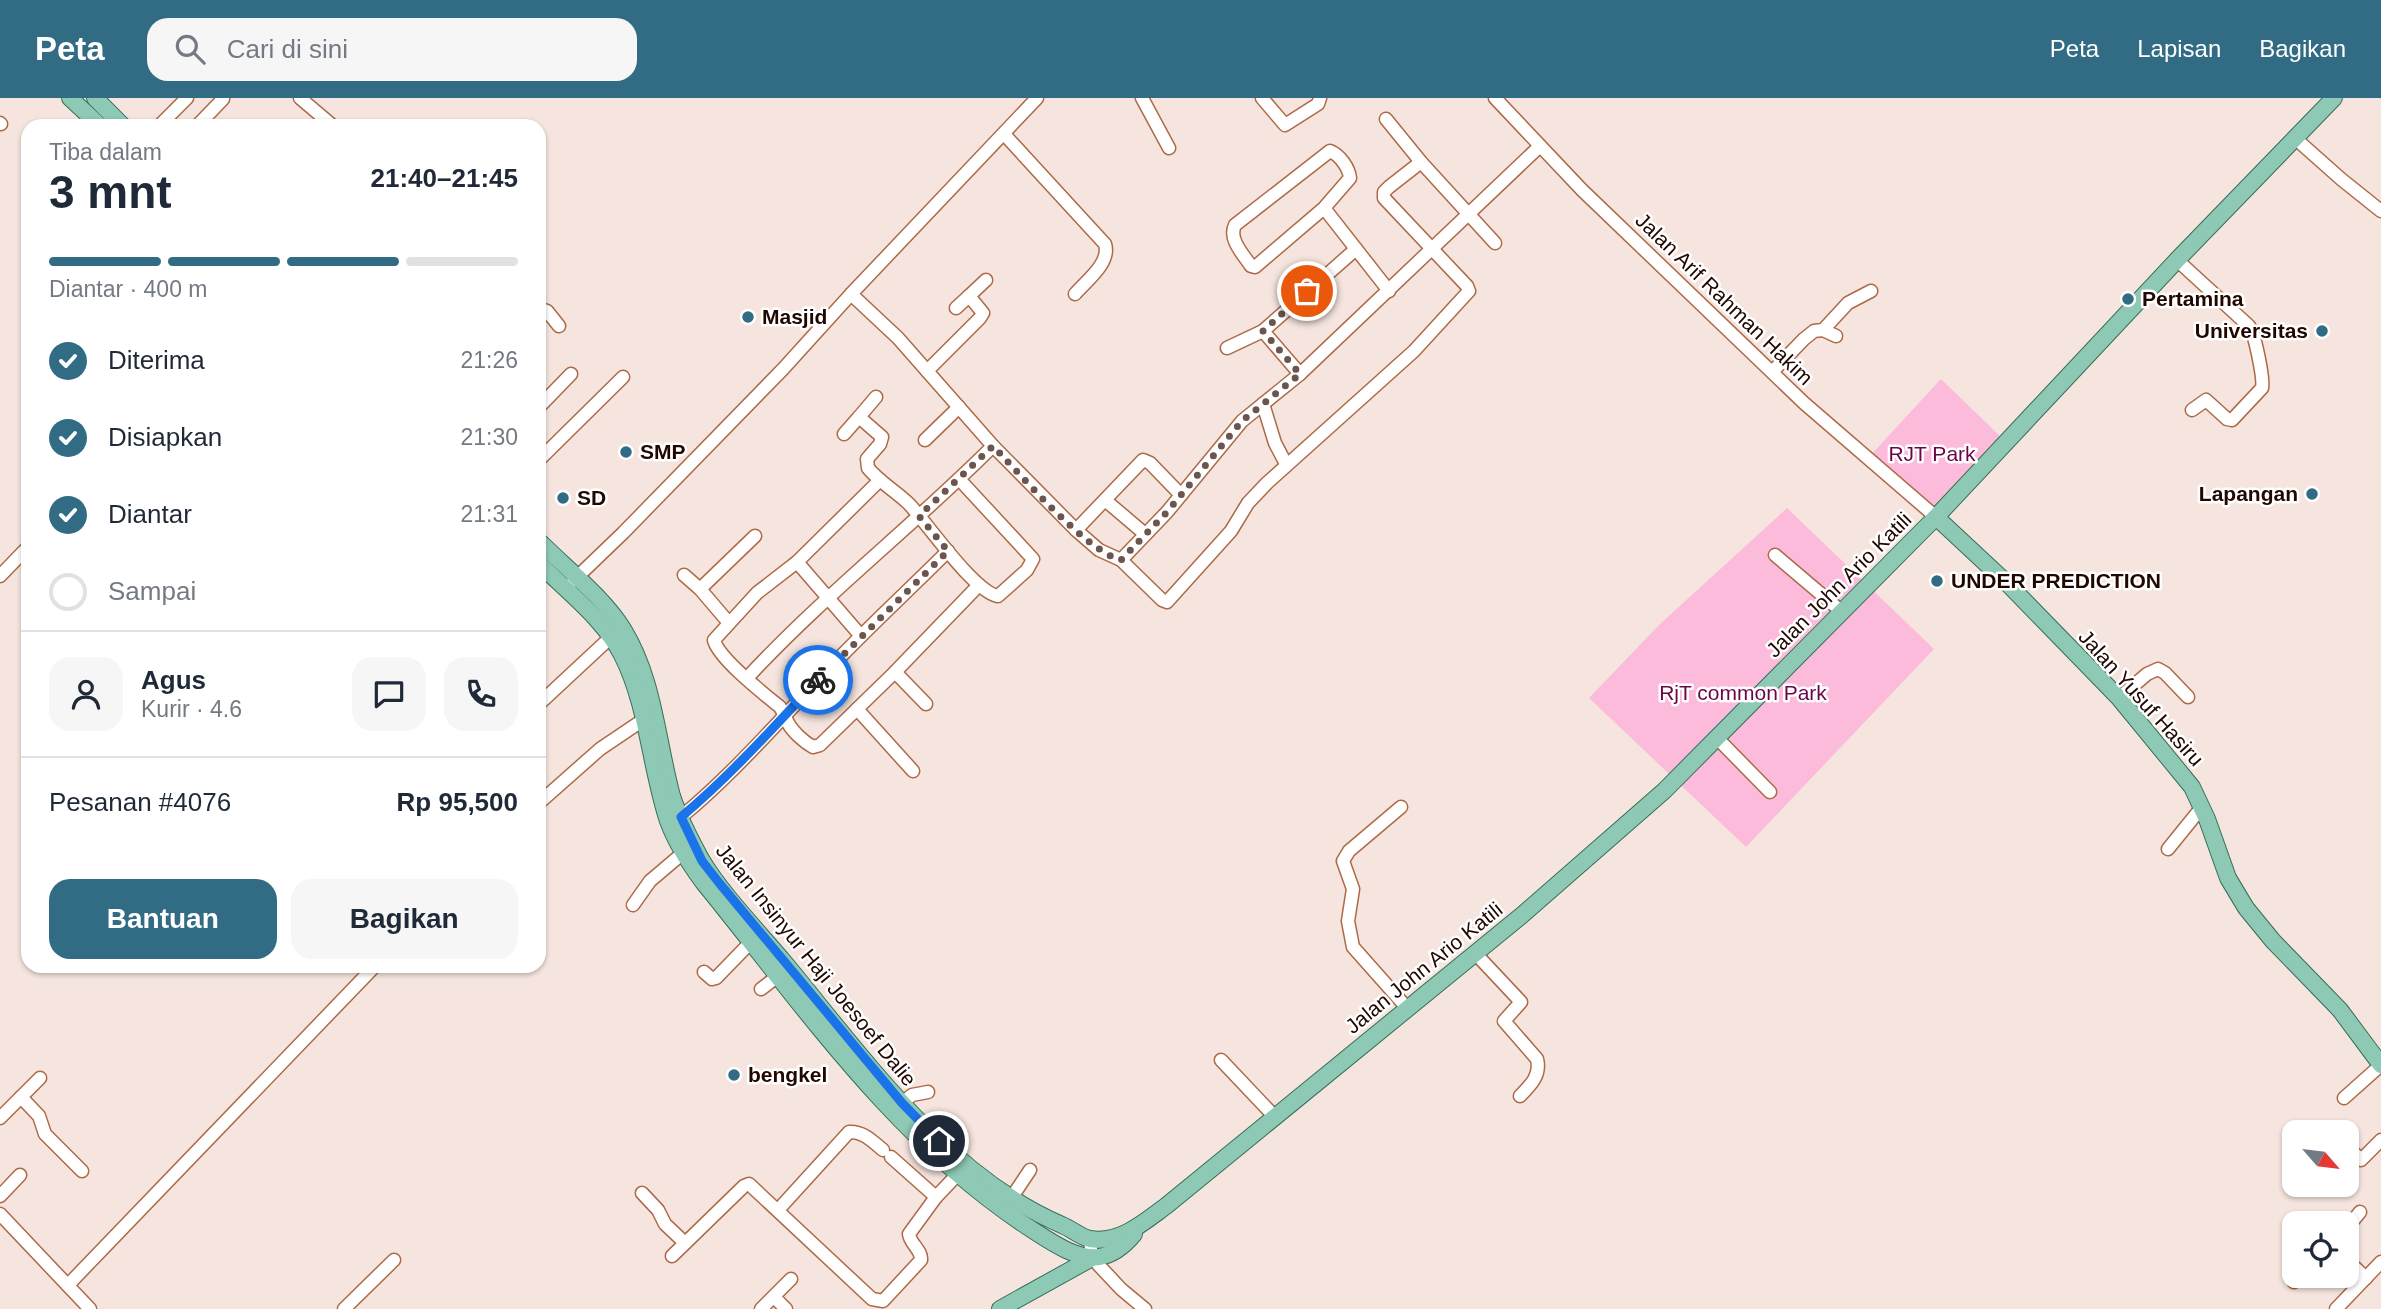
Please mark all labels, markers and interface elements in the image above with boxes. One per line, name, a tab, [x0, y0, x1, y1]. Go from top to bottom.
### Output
search box	[147, 18, 637, 81]
text: Peta	[35, 30, 105, 67]
icon: search	[171, 30, 209, 68]
text: Cari di sini	[227, 34, 348, 64]
text: Peta	[2050, 35, 2099, 62]
text: Lapisan	[2137, 35, 2221, 62]
text: Bagikan	[2259, 35, 2346, 62]
text: Tiba dalam	[49, 139, 162, 165]
text: 21:40–21:45	[371, 163, 518, 193]
text: 3 mnt	[49, 166, 172, 218]
street label: Jalan Arif Rahman Hakim	[1631, 208, 1818, 389]
pin	[1277, 261, 1337, 321]
icon: bag	[1288, 272, 1326, 310]
text: Diantar · 400 m	[49, 276, 208, 302]
place label: Pertamina	[2142, 287, 2244, 310]
marker: Pertamina	[2120, 291, 2136, 307]
place label: Masjid	[762, 305, 827, 328]
marker: Masjid	[740, 309, 756, 325]
place label: Universitas	[2195, 319, 2308, 342]
marker: Universitas	[2314, 323, 2330, 339]
icon: check	[49, 342, 87, 380]
text: Diterima	[108, 345, 205, 375]
text: 21:26	[460, 347, 518, 373]
icon: check	[49, 419, 87, 457]
text: Disiapkan	[108, 422, 222, 452]
text: 21:30	[460, 424, 518, 450]
place label: SMP	[640, 440, 686, 463]
park label: RJT Park	[1888, 442, 1976, 465]
marker: SMP	[618, 444, 634, 460]
place label: Lapangan	[2199, 482, 2298, 505]
place label: SD	[577, 486, 606, 509]
marker: Lapangan	[2304, 486, 2320, 502]
marker: SD	[555, 490, 571, 506]
icon: check	[49, 496, 87, 534]
text: Diantar	[108, 499, 192, 529]
text: 21:31	[460, 501, 518, 527]
street label: Jalan John Ario Katili	[1762, 508, 1916, 662]
place label: UNDER PREDICTION	[1951, 569, 2161, 592]
marker: UNDER PREDICTION	[1929, 573, 1945, 589]
text: Sampai	[108, 576, 196, 606]
street label: Jalan Yusuf Hasiru	[2074, 625, 2208, 770]
courier	[783, 645, 853, 715]
button: person	[49, 657, 123, 731]
button: chat	[352, 657, 426, 731]
button: phone	[444, 657, 518, 731]
icon: bike	[799, 661, 837, 699]
text: Agus	[141, 665, 206, 695]
park label: RjT common Park	[1659, 681, 1827, 704]
text: Kurir · 4.6	[141, 696, 242, 722]
text: Pesanan #4076	[49, 787, 231, 817]
text: Rp 95,500	[397, 787, 518, 817]
street label: Jalan Insinyur Haji Joesoef Dalie	[712, 839, 921, 1090]
button: Bantuan	[49, 879, 277, 959]
button: Bagikan	[291, 879, 518, 959]
street label: Jalan John Ario Katili	[1341, 897, 1507, 1038]
place label: bengkel	[748, 1063, 827, 1086]
marker: bengkel	[726, 1067, 742, 1083]
pin	[909, 1111, 969, 1171]
north arrow	[2282, 1120, 2359, 1197]
map controls	[2282, 1120, 2359, 1288]
icon: home	[920, 1122, 958, 1160]
button: locate	[2282, 1211, 2359, 1288]

